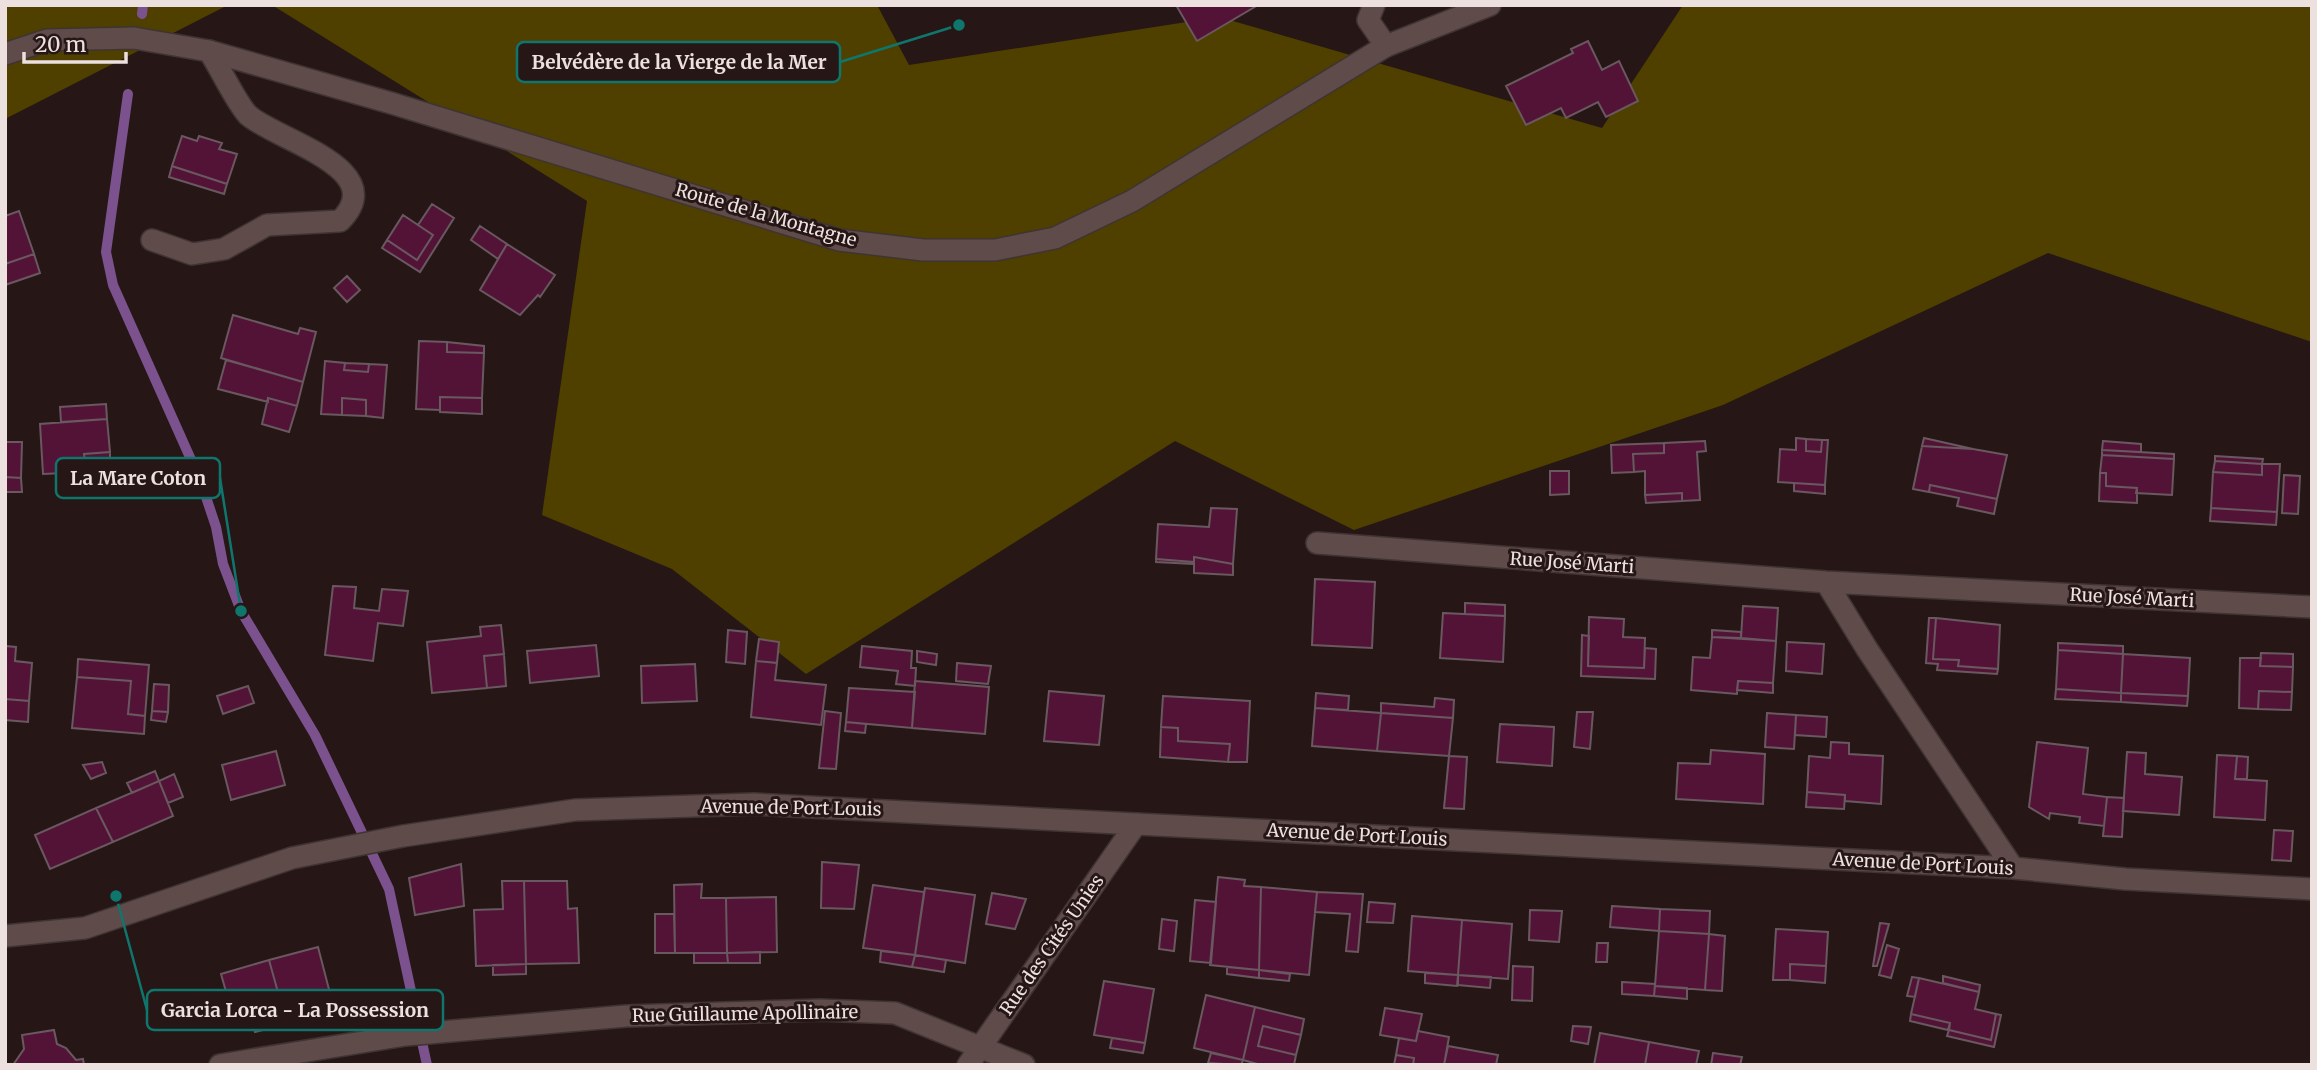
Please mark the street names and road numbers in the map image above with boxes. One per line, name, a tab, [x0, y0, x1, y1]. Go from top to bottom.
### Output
street label: Route de la Montagne	[673, 178, 859, 251]
street label: Rue José Marti	[1509, 547, 1635, 578]
street label: Rue José Marti	[2069, 583, 2195, 612]
street label: Avenue de Port Louis	[699, 794, 882, 821]
street label: Avenue de Port Louis	[1265, 818, 1448, 851]
street label: Avenue de Port Louis	[1831, 847, 2014, 880]
street label: Rue des Cités Unies	[994, 870, 1109, 1019]
street label: Rue Guillaume Apollinaire	[632, 1000, 858, 1027]

